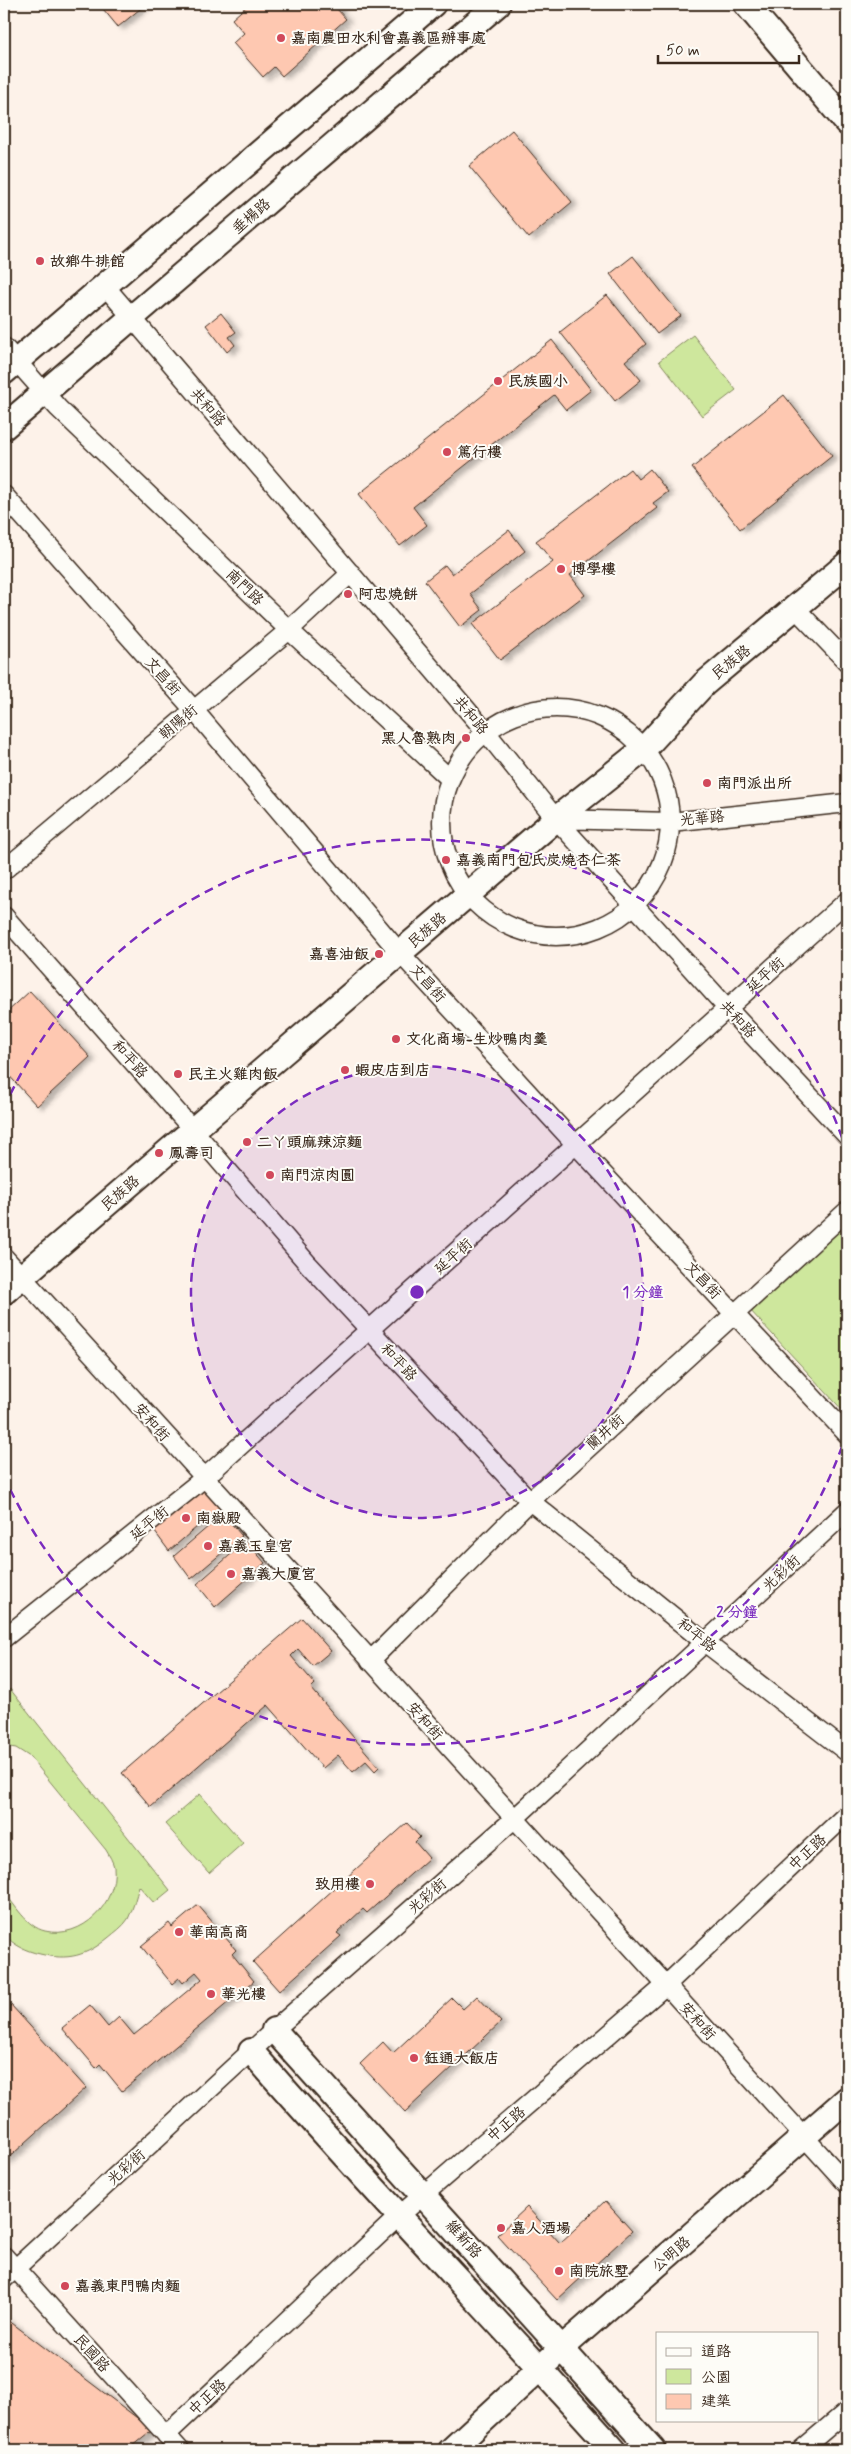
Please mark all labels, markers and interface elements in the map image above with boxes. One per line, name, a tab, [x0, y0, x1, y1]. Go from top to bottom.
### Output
place label: 嘉南農田水利會嘉義區辦事處	[291, 29, 486, 49]
marker: 嘉南農田水利會嘉義區辦事處	[275, 32, 287, 44]
scale bar	[658, 32, 800, 64]
text: 50 m	[666, 41, 700, 61]
street label: 垂楊路	[228, 194, 275, 239]
place label: 故鄉牛排館	[50, 252, 125, 272]
marker: 故鄉牛排館	[34, 255, 46, 267]
place label: 民族國小	[508, 372, 568, 392]
marker: 民族國小	[492, 375, 504, 387]
street label: 共和路	[185, 384, 230, 431]
place label: 篤行樓	[457, 443, 502, 463]
marker: 篤行樓	[441, 446, 453, 458]
place label: 博學樓	[571, 560, 616, 580]
marker: 博學樓	[555, 563, 567, 575]
street label: 南門路	[221, 565, 267, 611]
place label: 阿忠燒餅	[358, 585, 418, 605]
marker: 阿忠燒餅	[342, 588, 354, 600]
street label: 民族路	[708, 641, 755, 685]
street label: 文昌街	[140, 653, 185, 700]
street label: 共和路	[448, 692, 492, 739]
street label: 朝陽街	[155, 701, 202, 745]
place label: 黑人魯熟肉	[381, 729, 456, 749]
marker: 黑人魯熟肉	[460, 732, 472, 744]
place label: 南門派出所	[717, 774, 792, 794]
marker: 南門派出所	[701, 777, 713, 789]
street label: 光華路	[679, 807, 726, 831]
place label: 嘉義南門包氏炭燒杏仁茶	[456, 851, 621, 871]
marker: 嘉義南門包氏炭燒杏仁茶	[440, 854, 452, 866]
street label: 民族路	[404, 908, 451, 953]
place label: 嘉喜油飯	[309, 945, 369, 965]
marker: 嘉喜油飯	[373, 948, 385, 960]
street label: 延平街	[742, 953, 789, 998]
street label: 文昌街	[405, 960, 450, 1007]
street label: 共和路	[715, 996, 760, 1043]
place label: 文化商場-生炒鴨肉羹	[406, 1030, 548, 1050]
marker: 文化商場-生炒鴨肉羹	[390, 1033, 402, 1045]
street label: 和平路	[107, 1036, 152, 1083]
place label: 蝦皮店到店	[355, 1061, 430, 1081]
marker: 蝦皮店到店	[339, 1064, 351, 1076]
place label: 民主火雞肉飯	[188, 1065, 278, 1085]
marker: 民主火雞肉飯	[172, 1068, 184, 1080]
place label: 二丫頭麻辣涼麵	[257, 1133, 362, 1153]
marker: 二丫頭麻辣涼麵	[241, 1136, 253, 1148]
place label: 鳳壽司	[169, 1144, 214, 1164]
marker: 鳳壽司	[153, 1147, 165, 1159]
place label: 南門涼肉圓	[280, 1166, 355, 1186]
marker: 南門涼肉圓	[264, 1169, 276, 1181]
street label: 民族路	[97, 1171, 144, 1216]
street label: 延平街	[430, 1234, 477, 1279]
street label: 文昌街	[680, 1257, 725, 1304]
centre of rings	[408, 1283, 426, 1301]
text: 1 分鐘	[623, 1283, 663, 1303]
street label: 和平路	[376, 1339, 421, 1386]
street label: 安和街	[129, 1399, 174, 1446]
street label: 蘭井街	[582, 1410, 629, 1455]
street label: 延平街	[126, 1502, 173, 1546]
place label: 南嶽殿	[196, 1509, 241, 1529]
marker: 南嶽殿	[180, 1512, 192, 1524]
place label: 嘉義玉皇宮	[218, 1537, 293, 1557]
marker: 嘉義玉皇宮	[202, 1540, 214, 1552]
street label: 光彩街	[758, 1551, 805, 1596]
place label: 嘉義大廈宮	[241, 1565, 316, 1585]
marker: 嘉義大廈宮	[225, 1568, 237, 1580]
text: 2 分鐘	[716, 1603, 758, 1623]
street label: 和平路	[673, 1614, 720, 1658]
street label: 安和街	[402, 1698, 447, 1745]
street label: 中正路	[784, 1830, 831, 1875]
street label: 光彩街	[404, 1874, 451, 1919]
place label: 致用樓	[315, 1875, 360, 1895]
marker: 致用樓	[364, 1878, 376, 1890]
place label: 華南高商	[189, 1923, 249, 1943]
marker: 華南高商	[173, 1926, 185, 1938]
place label: 華光樓	[221, 1985, 266, 2005]
marker: 華光樓	[205, 1988, 217, 2000]
street label: 安和街	[675, 1998, 720, 2045]
place label: 鈺通大飯店	[424, 2049, 499, 2069]
marker: 鈺通大飯店	[408, 2052, 420, 2064]
street label: 中正路	[483, 2102, 530, 2147]
street label: 光彩街	[103, 2145, 150, 2190]
street label: 維新路	[441, 2216, 486, 2263]
place label: 嘉人酒場	[511, 2219, 571, 2239]
marker: 嘉人酒場	[495, 2222, 507, 2234]
street label: 公明路	[648, 2232, 695, 2277]
place label: 南院旅墅	[569, 2262, 629, 2282]
marker: 南院旅墅	[553, 2265, 565, 2277]
place label: 嘉義東門鴨肉麵	[75, 2277, 180, 2297]
marker: 嘉義東門鴨肉麵	[59, 2280, 71, 2292]
street label: 民國路	[69, 2330, 114, 2377]
legend	[656, 2332, 818, 2422]
text: 道路	[701, 2342, 731, 2362]
text: 公園	[701, 2368, 731, 2388]
street label: 中正路	[184, 2375, 231, 2420]
text: 建築	[701, 2392, 731, 2412]

